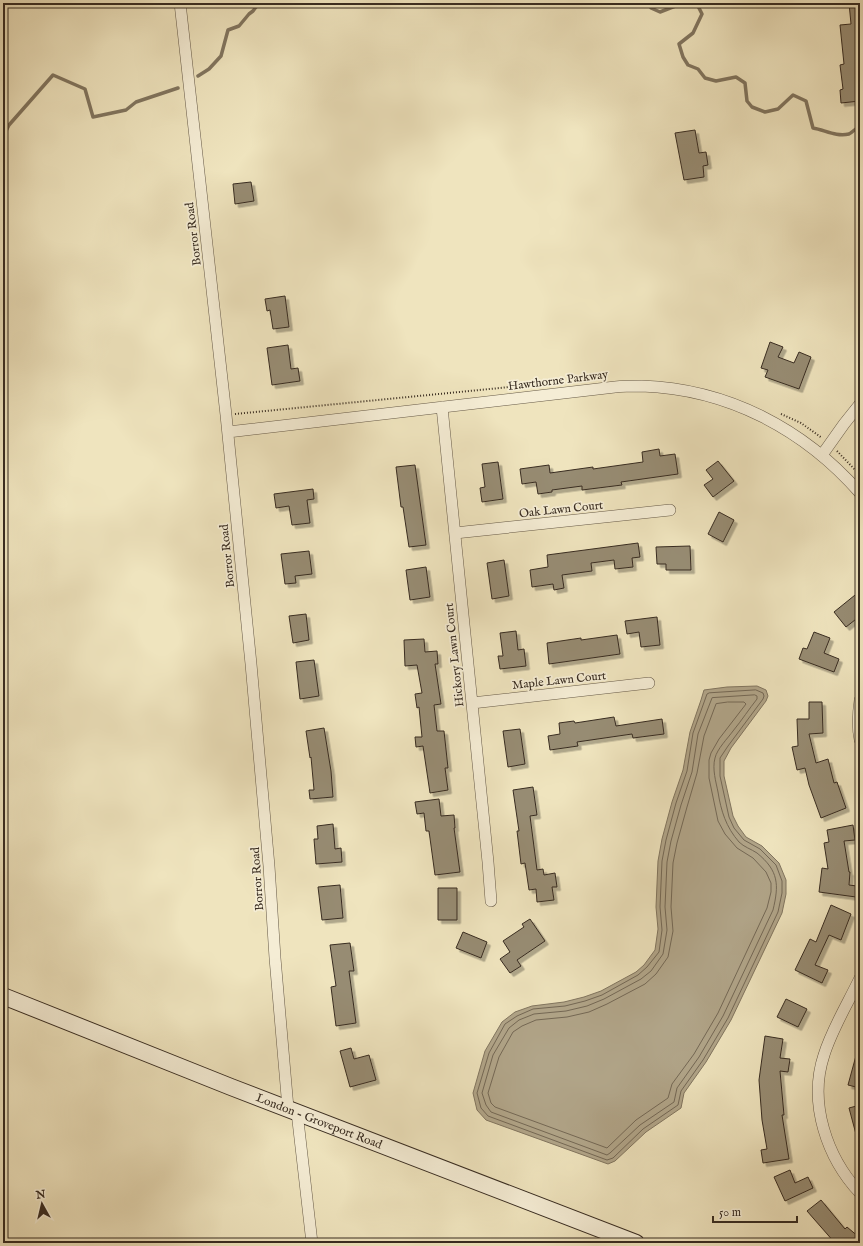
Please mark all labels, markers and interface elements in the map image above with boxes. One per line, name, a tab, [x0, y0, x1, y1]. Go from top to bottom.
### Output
street label: Borror Road	[182, 201, 205, 267]
street label: Hawthorne Parkway	[507, 367, 609, 394]
street label: Oak Lawn Court	[518, 498, 604, 521]
street label: Borror Road	[217, 523, 238, 588]
street label: Hickory Lawn Court	[442, 602, 467, 708]
street label: Maple Lawn Court	[511, 668, 607, 694]
street label: Borror Road	[248, 846, 267, 911]
street label: London - Groveport Road	[254, 1090, 385, 1153]
north arrow	[22, 1184, 62, 1224]
text: N	[34, 1187, 47, 1203]
scale bar	[713, 1198, 797, 1224]
text: 50 m	[719, 1205, 741, 1220]

